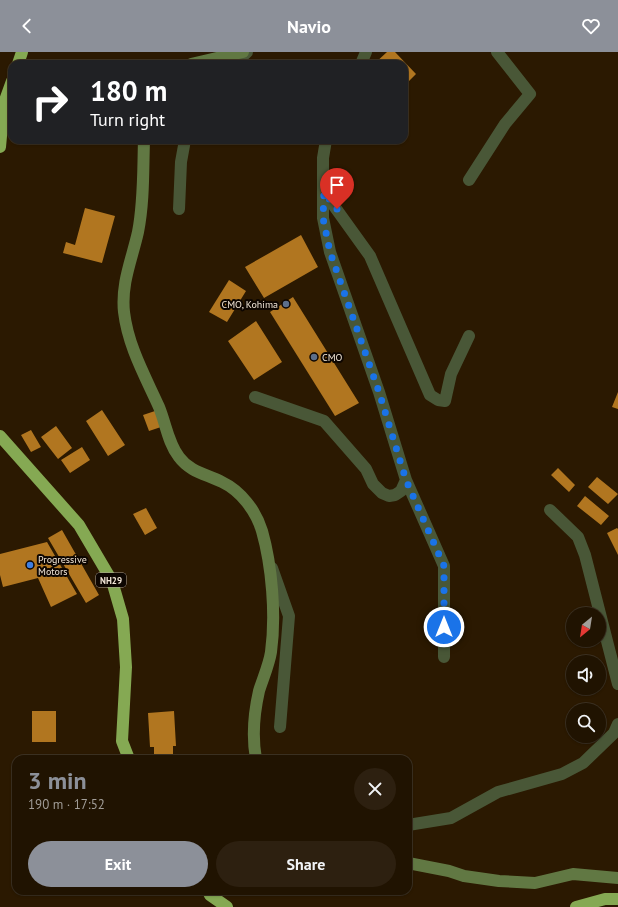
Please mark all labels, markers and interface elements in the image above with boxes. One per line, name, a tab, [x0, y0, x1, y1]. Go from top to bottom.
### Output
icon: back	[16, 15, 38, 37]
text: Navio	[287, 15, 331, 38]
icon: heart	[580, 15, 602, 37]
text: 180 m	[90, 72, 167, 109]
icon: right	[24, 76, 76, 128]
text: Turn right	[90, 108, 165, 131]
pin	[320, 168, 354, 209]
icon: arrive	[326, 174, 348, 196]
place label: CMO, Kohima	[221, 298, 278, 311]
marker: CMO, Kohima	[281, 299, 291, 309]
place label: CMO	[322, 351, 343, 364]
marker: CMO	[309, 352, 319, 362]
place label: Progressive Motors	[38, 553, 87, 578]
marker: Progressive Motors	[25, 560, 35, 570]
road number: NH29	[96, 573, 126, 587]
position arrow	[423, 606, 465, 648]
north arrow	[566, 607, 606, 647]
map controls	[566, 607, 606, 743]
button: sound	[566, 655, 606, 695]
button: search	[566, 703, 606, 743]
text: 3 min	[28, 765, 87, 796]
button: close	[354, 768, 396, 810]
text: 190 m · 17:52	[28, 796, 105, 813]
button: Exit	[28, 841, 208, 887]
button: Share	[216, 841, 396, 887]

